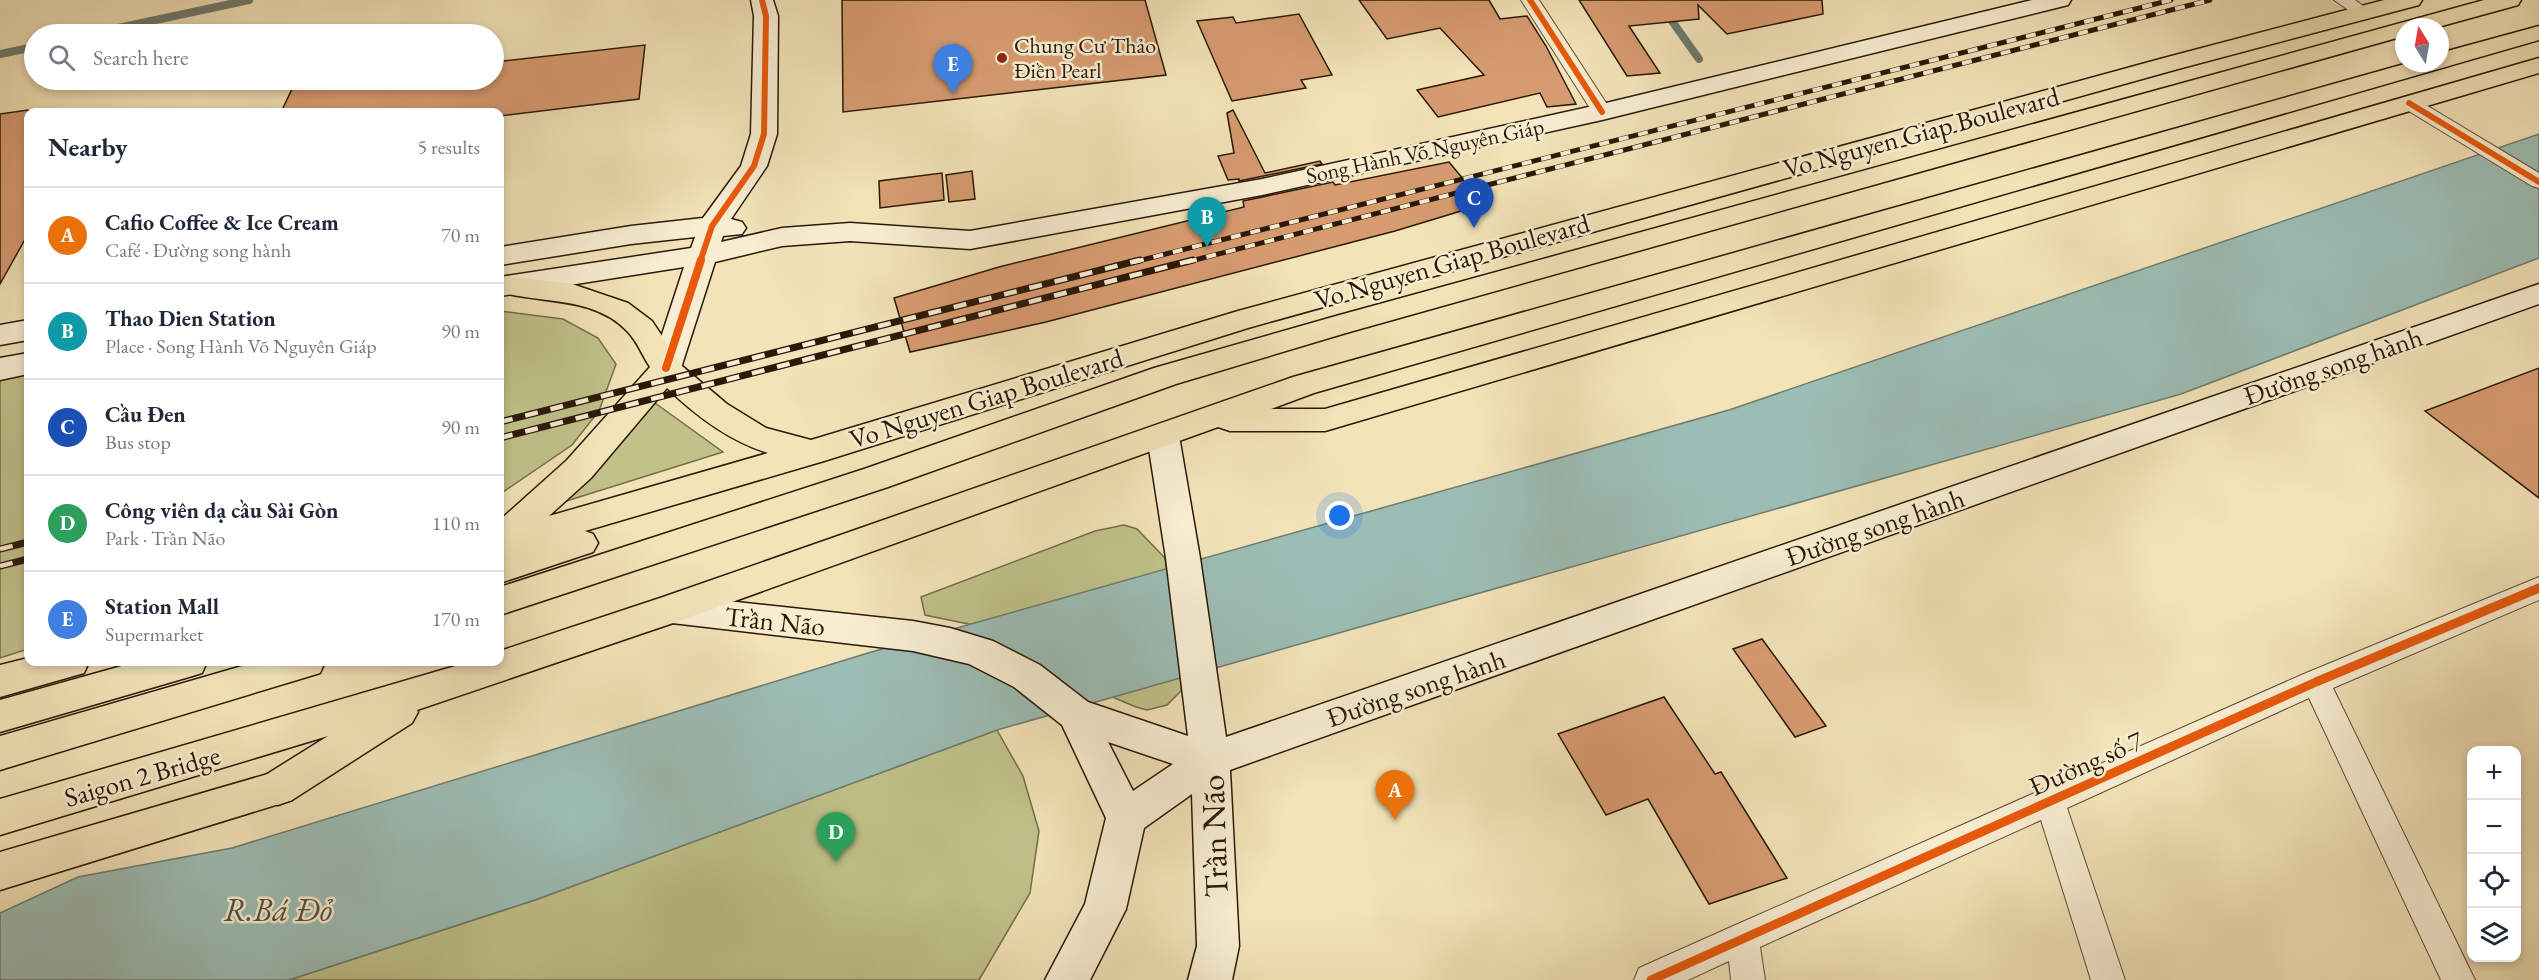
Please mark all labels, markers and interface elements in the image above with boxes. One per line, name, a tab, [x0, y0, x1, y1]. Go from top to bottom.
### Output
north arrow	[2395, 18, 2449, 72]
search box	[24, 24, 504, 90]
place label: Chung Cư Thảo Điền Pearl	[1014, 31, 1156, 85]
icon: search	[45, 41, 78, 74]
text: Search here	[93, 43, 188, 72]
pin: E	[934, 44, 972, 94]
marker: Chung Cư Thảo Điền Pearl	[995, 51, 1009, 65]
street label: Vo Nguyen Giap Boulevard	[1779, 78, 2063, 186]
street label: Song Hành Võ Nguyên Giáp	[1303, 112, 1547, 190]
text: Nearby	[48, 130, 128, 164]
text: 5 results	[417, 134, 480, 160]
pin: C	[1454, 178, 1494, 228]
pin: B	[1188, 198, 1226, 247]
street label: Vo Nguyen Giap Boulevard	[1310, 205, 1594, 317]
text: Cafio Coffee & Ice Cream	[105, 208, 339, 237]
text: A	[60, 222, 75, 248]
text: 70 m	[441, 222, 480, 248]
text: Café · Đường song hành	[105, 237, 291, 263]
text: Thao Dien Station	[105, 304, 276, 333]
text: B	[61, 318, 74, 344]
text: 90 m	[441, 318, 480, 344]
street label: Đường song hành	[2239, 319, 2427, 413]
text: Place · Song Hành Võ Nguyên Giáp	[105, 333, 377, 359]
street label: Vo Nguyen Giap Boulevard	[845, 340, 1128, 456]
text: Cầu Đen	[105, 400, 186, 429]
text: C	[60, 414, 75, 440]
text: 90 m	[441, 414, 480, 440]
text: Bus stop	[105, 429, 171, 455]
street label: Đường song hành	[1781, 480, 1969, 574]
text: Công viên dạ cầu Sài Gòn	[105, 496, 339, 525]
your location	[1325, 501, 1354, 530]
text: D	[60, 510, 75, 536]
text: 110 m	[432, 510, 480, 536]
text: Park · Trần Não	[105, 525, 225, 551]
text: Station Mall	[105, 592, 219, 621]
street label: Trần Não	[723, 598, 827, 644]
text: E	[62, 606, 73, 632]
text: 170 m	[432, 606, 480, 632]
text: Supermarket	[105, 621, 203, 647]
street label: Đường song hành	[1322, 641, 1510, 735]
street label: Đường số 7	[2024, 722, 2149, 804]
street label: Saigon 2 Bridge	[60, 737, 224, 815]
map controls	[2467, 746, 2521, 962]
button: +	[2467, 746, 2521, 800]
pin: A	[1376, 770, 1414, 820]
street label: Trần Não	[1190, 774, 1238, 898]
button: −	[2467, 800, 2521, 854]
pin: D	[816, 812, 856, 862]
button: locate	[2467, 854, 2521, 908]
water label: R.Bá Đỏ	[224, 888, 334, 931]
button: layers	[2467, 908, 2521, 962]

